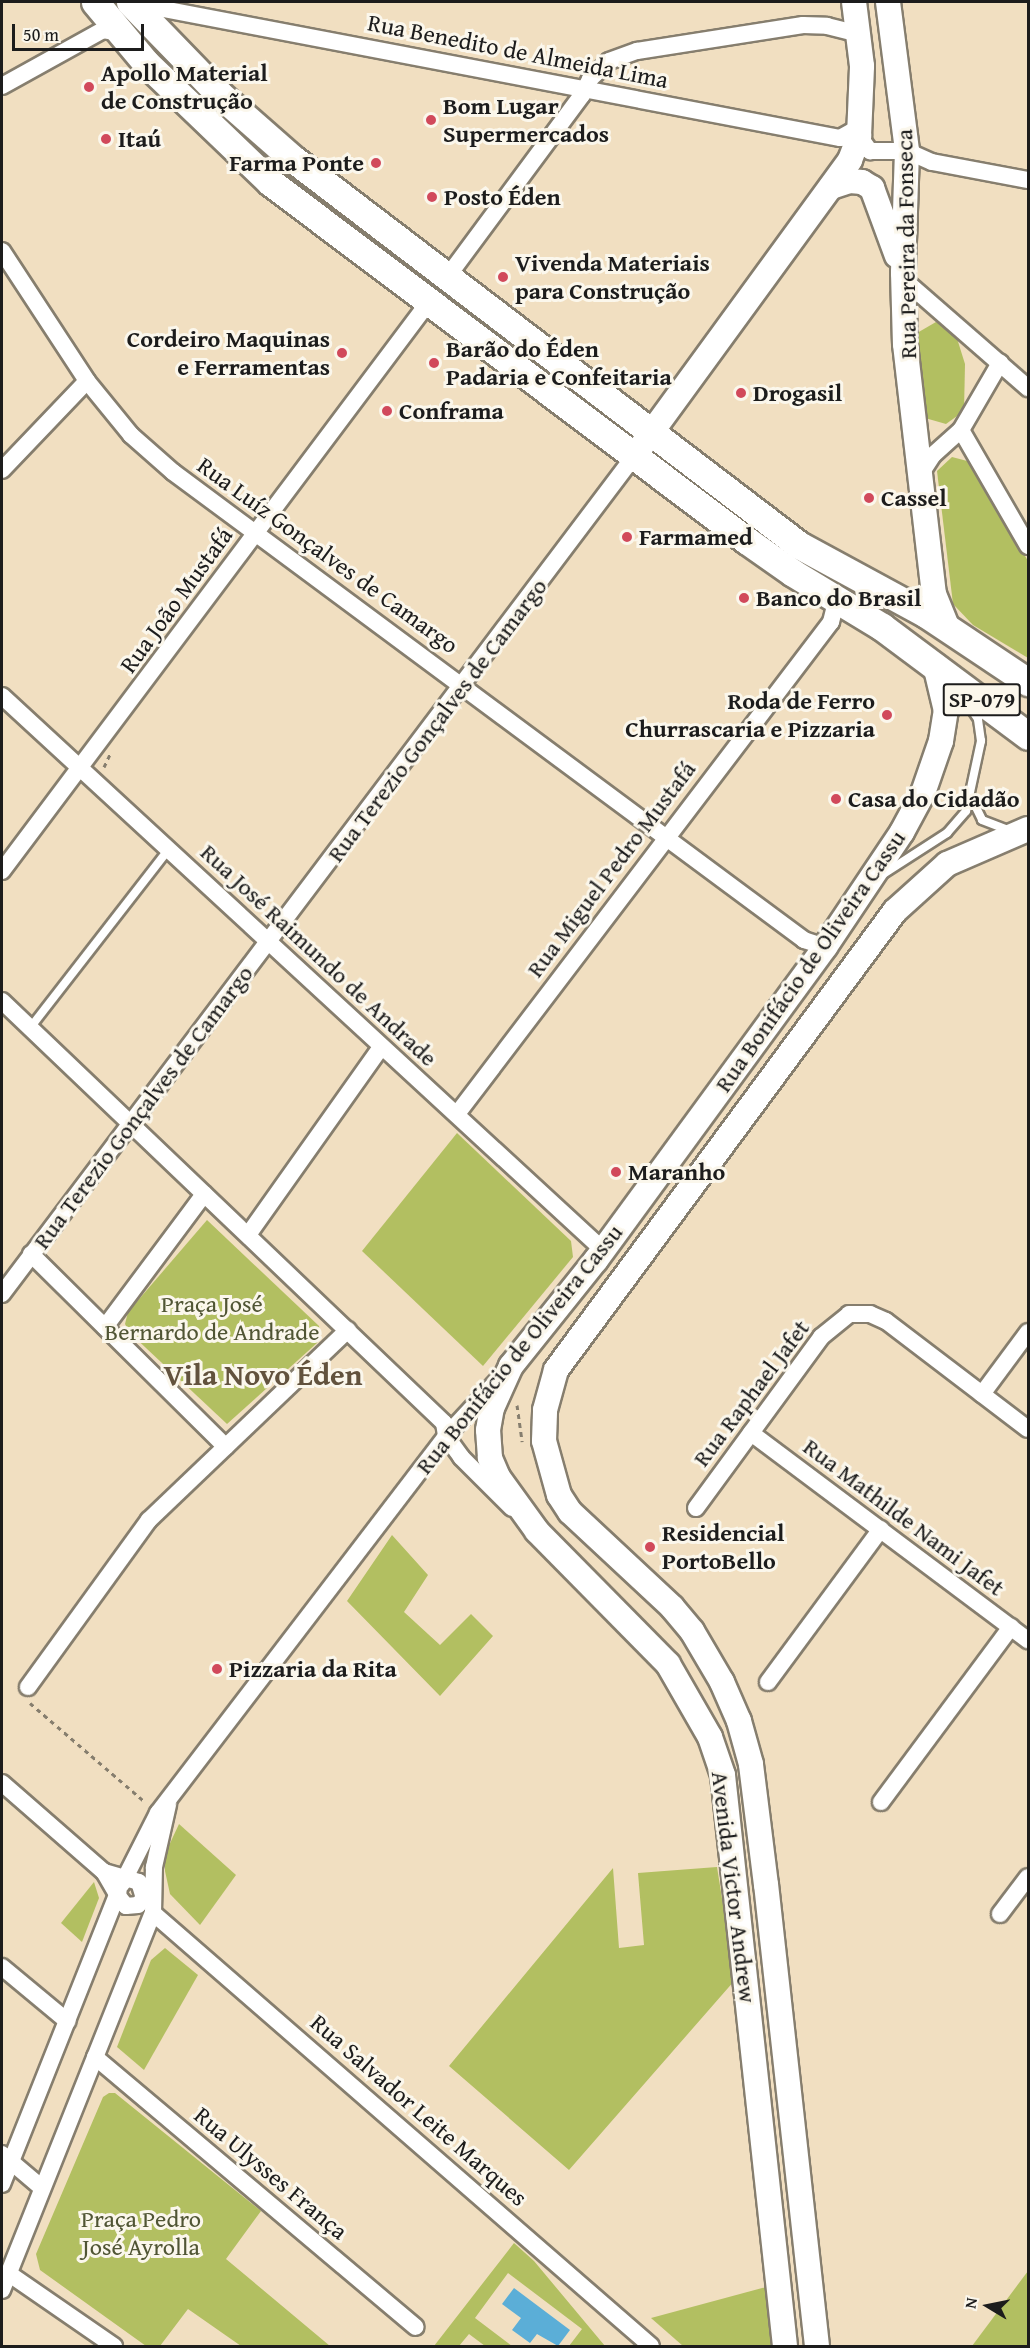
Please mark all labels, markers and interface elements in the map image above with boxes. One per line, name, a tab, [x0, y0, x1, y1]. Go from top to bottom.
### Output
street label: Rua Benedito de Almeida Lima	[365, 8, 671, 94]
scale bar	[15, 12, 147, 50]
text: 50 m	[23, 21, 59, 48]
place label: Apollo Material de Construção	[101, 59, 268, 115]
marker: Apollo Material de Construção	[82, 80, 96, 94]
place label: Bom Lugar Supermercados	[443, 92, 609, 148]
marker: Bom Lugar Supermercados	[424, 113, 438, 127]
place label: Itaú	[118, 125, 161, 153]
street label: Rua Pereira da Fonseca	[890, 129, 922, 359]
marker: Itaú	[99, 132, 113, 146]
place label: Farma Ponte	[229, 149, 364, 177]
marker: Farma Ponte	[369, 156, 383, 170]
place label: Posto Éden	[444, 183, 561, 211]
marker: Posto Éden	[425, 190, 439, 204]
place label: Vivenda Materiais para Construção	[515, 249, 710, 305]
marker: Vivenda Materiais para Construção	[496, 270, 510, 284]
place label: Cordeiro Maquinas e Ferramentas	[127, 325, 330, 381]
place label: Barão do Éden Padaria e Confeitaria	[446, 335, 672, 391]
marker: Cordeiro Maquinas e Ferramentas	[335, 346, 349, 360]
marker: Barão do Éden Padaria e Confeitaria	[427, 356, 441, 370]
place label: Drogasil	[753, 379, 842, 407]
marker: Drogasil	[734, 386, 748, 400]
place label: Conframa	[399, 397, 504, 425]
marker: Conframa	[380, 404, 394, 418]
street label: Rua Luíz Gonçalves de Camargo	[192, 451, 464, 659]
place label: Cassel	[881, 484, 947, 512]
marker: Cassel	[862, 491, 876, 505]
street label: Rua João Mustafá	[113, 521, 239, 679]
place label: Farmamed	[639, 523, 753, 551]
marker: Farmamed	[620, 530, 634, 544]
street label: Rua Terezio Gonçalves de Camargo	[321, 573, 553, 867]
place label: Banco do Brasil	[756, 584, 921, 612]
marker: Banco do Brasil	[737, 591, 751, 605]
road number: SP-079	[942, 681, 1022, 719]
place label: Roda de Ferro Churrascaria e Pizzaria	[625, 687, 875, 743]
marker: Roda de Ferro Churrascaria e Pizzaria	[880, 708, 894, 722]
street label: Rua Miguel Pedro Mustafá	[520, 755, 702, 983]
place label: Casa do Cidadão	[848, 785, 1020, 813]
marker: Casa do Cidadão	[829, 792, 843, 806]
street label: Rua Bonifácio de Oliveira Cassu	[708, 825, 912, 1097]
street label: Rua José Raimundo de Andrade	[195, 838, 443, 1072]
street label: Rua Terezio Gonçalves de Camargo	[27, 960, 259, 1254]
place label: Maranho	[628, 1158, 725, 1186]
marker: Maranho	[609, 1165, 623, 1179]
street label: Rua Bonifácio de Oliveira Cassu	[409, 1218, 629, 1480]
park label: Praça José Bernardo de Andrade	[105, 1290, 319, 1346]
street label: Rua Raphael Jafet	[687, 1314, 815, 1472]
district label: Vila Novo Éden	[163, 1356, 363, 1392]
street label: Rua Mathilde Nami Jafet	[798, 1432, 1010, 1602]
place label: Residencial PortoBello	[662, 1519, 784, 1575]
marker: Residencial PortoBello	[643, 1540, 657, 1554]
place label: Pizzaria da Rita	[229, 1655, 397, 1683]
marker: Pizzaria da Rita	[210, 1662, 224, 1676]
street label: Avenida Victor Andrew	[705, 1769, 763, 2005]
street label: Rua Salvador Leite Marques	[305, 2008, 533, 2212]
street label: Rua Ulysses França	[188, 2101, 354, 2245]
park label: Praça Pedro José Ayrolla	[81, 2205, 201, 2261]
north arrow	[958, 2276, 1018, 2336]
text: N	[958, 2296, 983, 2310]

